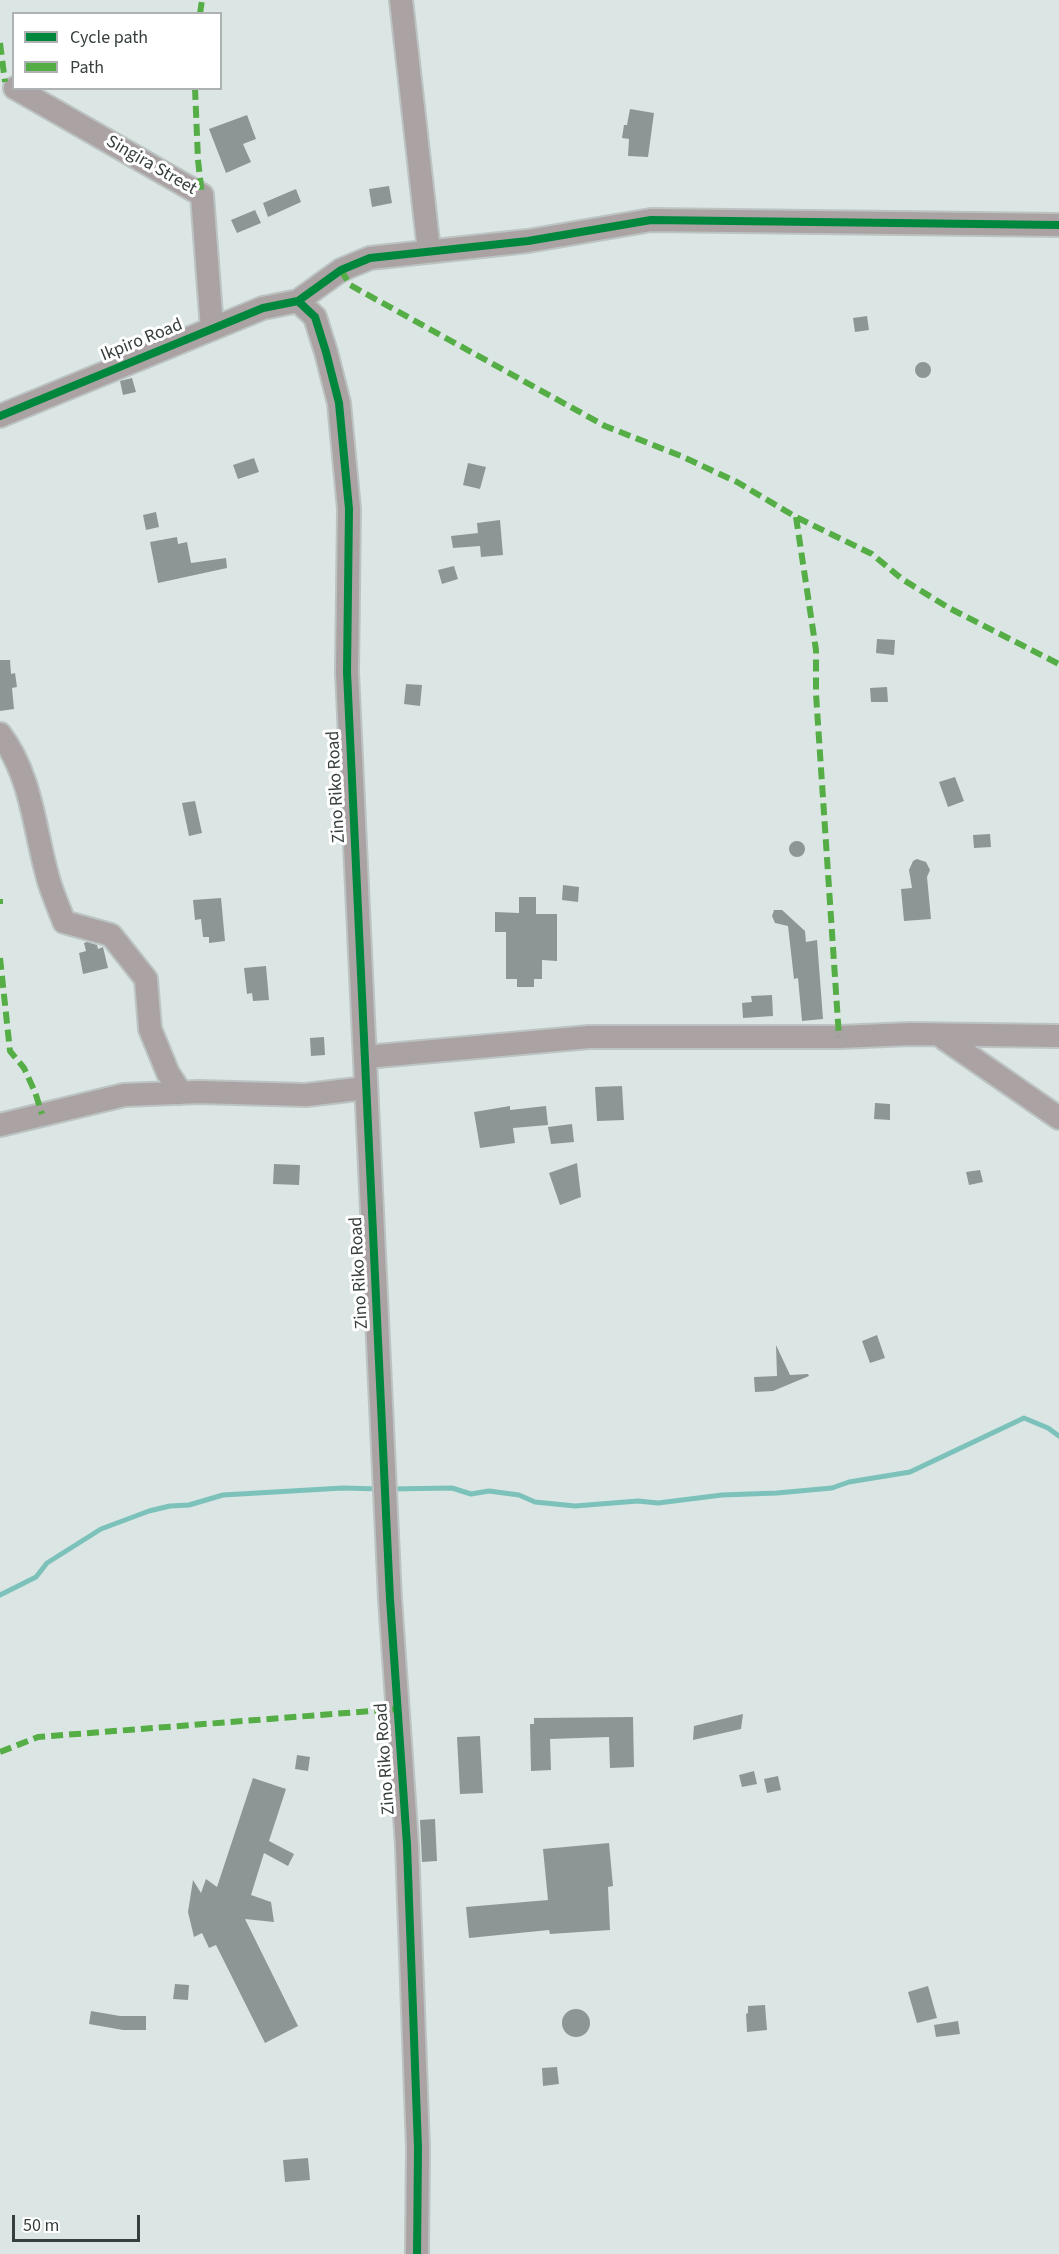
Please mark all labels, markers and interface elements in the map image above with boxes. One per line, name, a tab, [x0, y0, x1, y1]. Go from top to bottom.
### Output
legend	[12, 12, 222, 90]
text: Cycle path	[70, 25, 148, 50]
text: Path	[70, 55, 104, 80]
street label: Singira Street	[102, 131, 200, 201]
street label: Ikpiro Road	[98, 315, 186, 367]
street label: Zino Riko Road	[323, 730, 351, 844]
street label: Zino Riko Road	[346, 1216, 374, 1330]
street label: Zino Riko Road	[371, 1702, 401, 1816]
scale bar	[15, 2203, 142, 2241]
text: 50 m	[23, 2213, 59, 2238]

